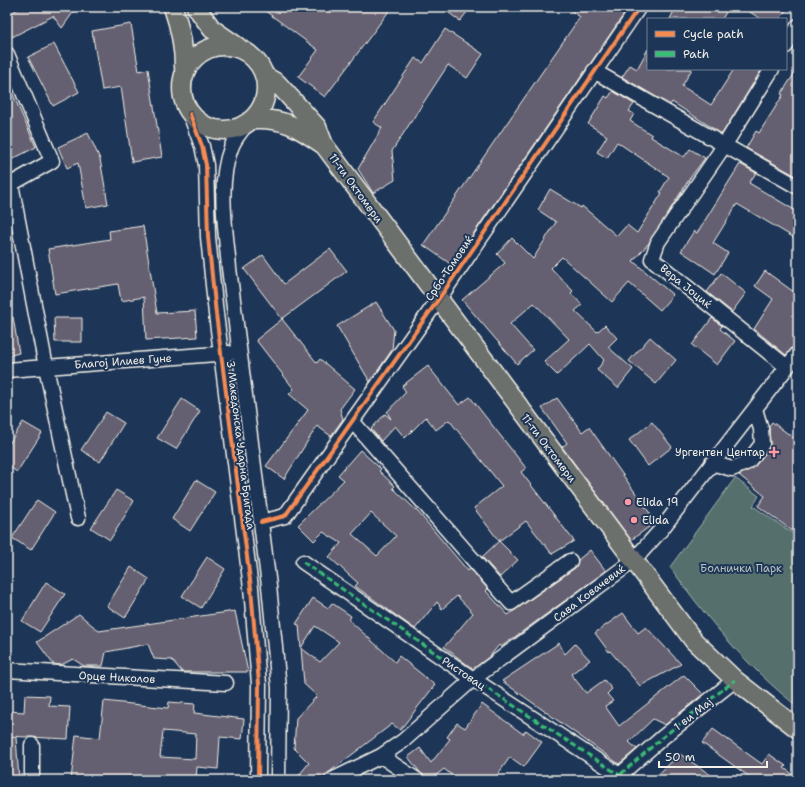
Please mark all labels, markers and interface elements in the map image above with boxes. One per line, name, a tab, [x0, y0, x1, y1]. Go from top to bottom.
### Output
legend	[647, 18, 787, 70]
text: Cycle path	[683, 26, 744, 42]
text: Path	[683, 46, 709, 62]
street label: 11-ти Октомври	[325, 151, 386, 226]
street label: Србо Томовиќ	[422, 233, 477, 304]
street label: Вера Јоциќ	[657, 261, 715, 312]
street label: Благој Илиев Гуне	[74, 351, 172, 372]
street label: 3 Македонска Ударна Бригада	[223, 360, 258, 531]
street label: 11-ти Октомври	[518, 411, 579, 486]
place label: Ургентен Центар	[675, 445, 765, 460]
marker: Ургентен Центар	[768, 446, 780, 458]
place label: Elida 19	[636, 495, 678, 510]
marker: Elida 19	[623, 497, 633, 507]
place label: Elida	[642, 513, 669, 528]
marker: Elida	[629, 515, 639, 525]
street label: Сава Ковачевиќ	[550, 561, 628, 625]
park label: Болнички Парк	[700, 561, 782, 576]
street label: Ристовац	[439, 653, 489, 694]
street label: Орце Николов	[78, 668, 156, 687]
street label: 1 ви Мај	[671, 694, 716, 734]
scale bar	[659, 743, 767, 769]
text: 50 m	[665, 749, 695, 765]

